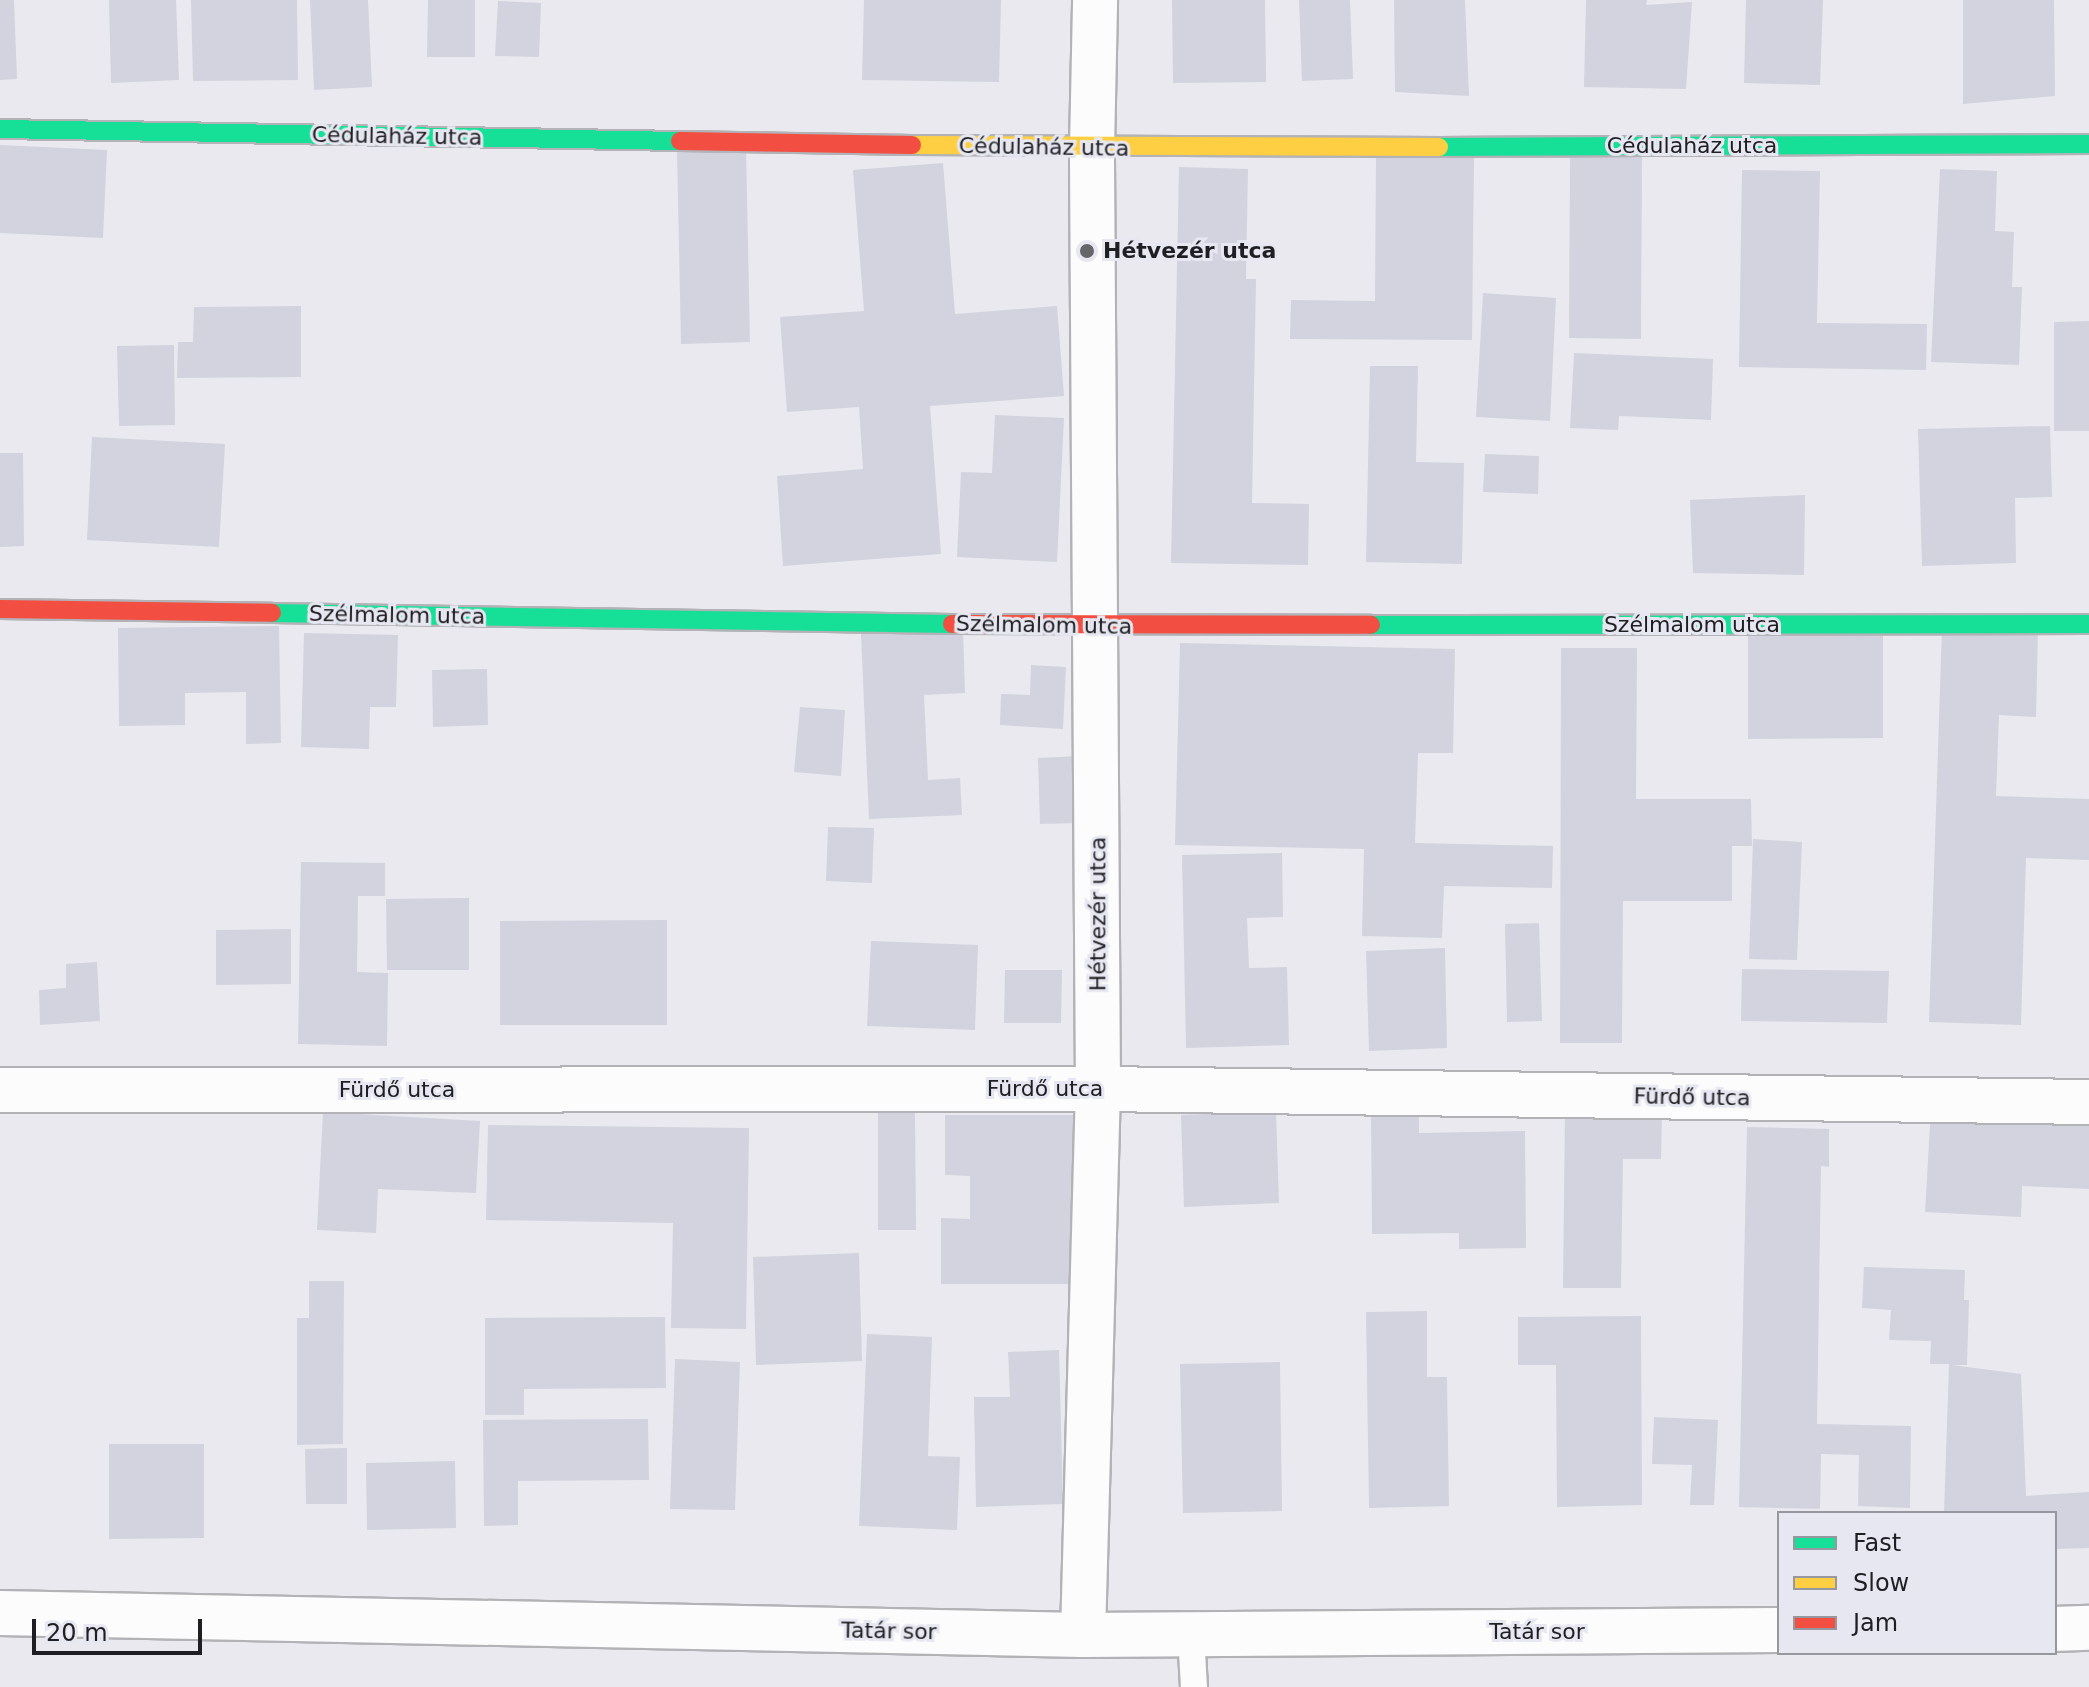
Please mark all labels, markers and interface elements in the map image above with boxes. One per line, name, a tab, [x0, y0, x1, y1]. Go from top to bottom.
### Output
street label: Cédulaház utca	[312, 121, 482, 151]
street label: Cédulaház utca	[959, 132, 1129, 162]
street label: Cédulaház utca	[1607, 133, 1777, 159]
place label: Hétvezér utca	[1103, 238, 1276, 264]
marker: Hétvezér utca	[1078, 242, 1096, 260]
street label: Szélmalom utca	[309, 600, 485, 630]
street label: Szélmalom utca	[956, 610, 1132, 640]
street label: Szélmalom utca	[1604, 612, 1780, 638]
street label: Hétvezér utca	[1085, 837, 1111, 991]
street label: Fürdő utca	[987, 1076, 1103, 1102]
street label: Fürdő utca	[339, 1077, 455, 1103]
street label: Fürdő utca	[1633, 1083, 1751, 1111]
legend	[1777, 1511, 2057, 1655]
text: Fast	[1853, 1529, 1901, 1557]
text: Slow	[1853, 1569, 1909, 1597]
scale bar	[36, 1603, 206, 1653]
text: Jam	[1853, 1609, 1898, 1637]
street label: Tatár sor	[841, 1617, 937, 1645]
text: 20 m	[46, 1619, 108, 1647]
street label: Tatár sor	[1489, 1619, 1585, 1645]

